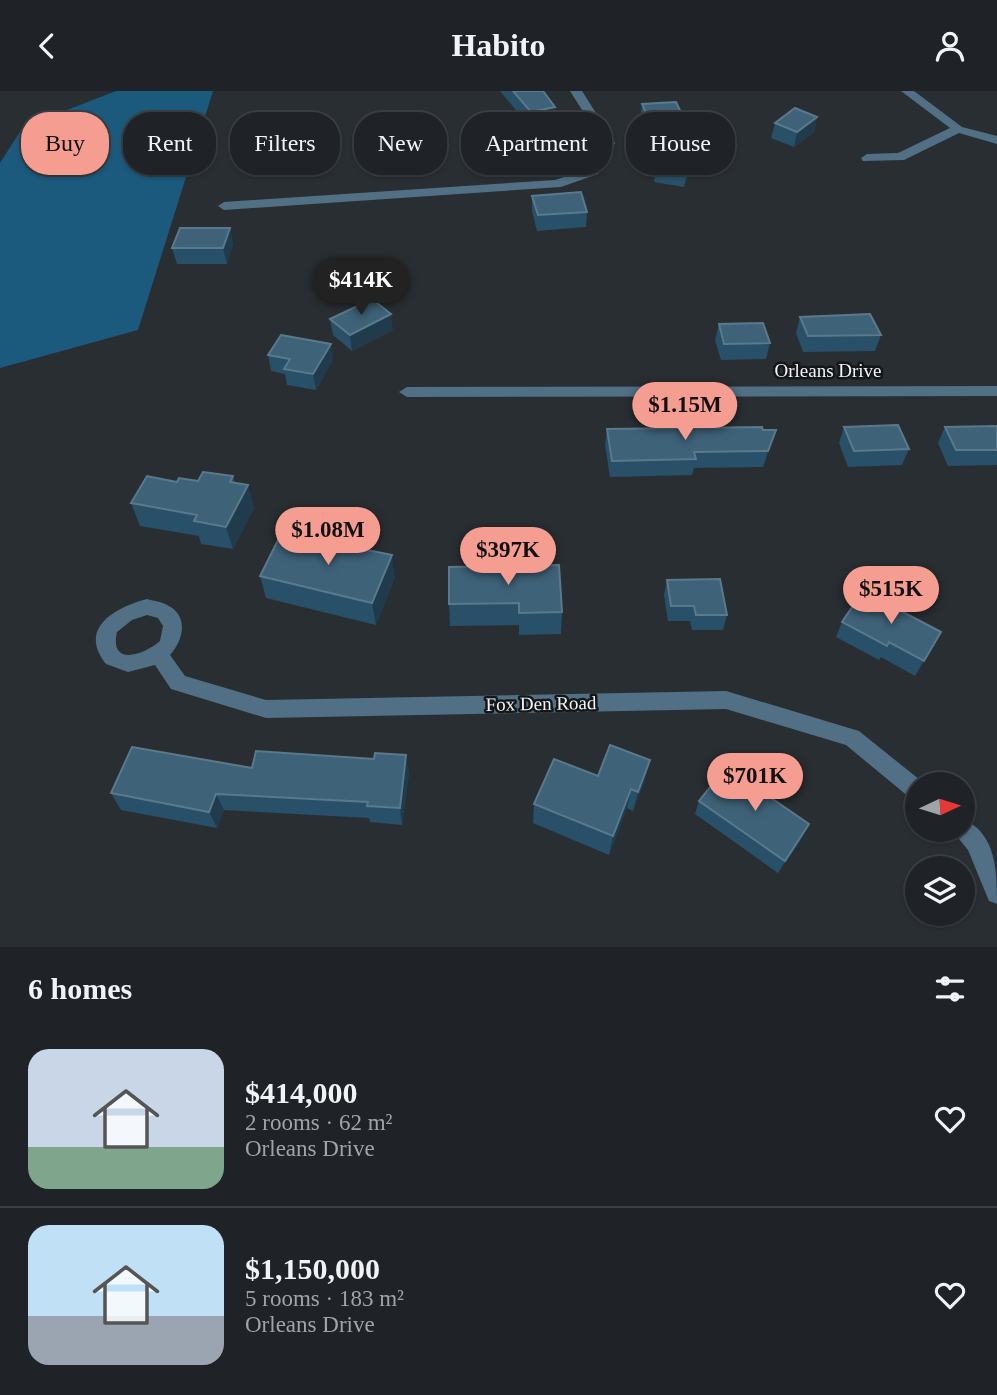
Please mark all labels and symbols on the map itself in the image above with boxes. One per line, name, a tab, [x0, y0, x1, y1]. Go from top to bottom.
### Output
pin: $414K	[312, 257, 410, 317]
street label: Orleans Drive	[774, 360, 882, 381]
pin: $1.15M	[628, 383, 742, 442]
pin: $1.08M	[271, 507, 385, 567]
pin: $397K	[459, 527, 557, 587]
pin: $515K	[842, 567, 940, 626]
street label: Fox Den Road	[485, 692, 597, 715]
pin: $701K	[706, 753, 804, 813]
north arrow	[905, 772, 975, 842]

